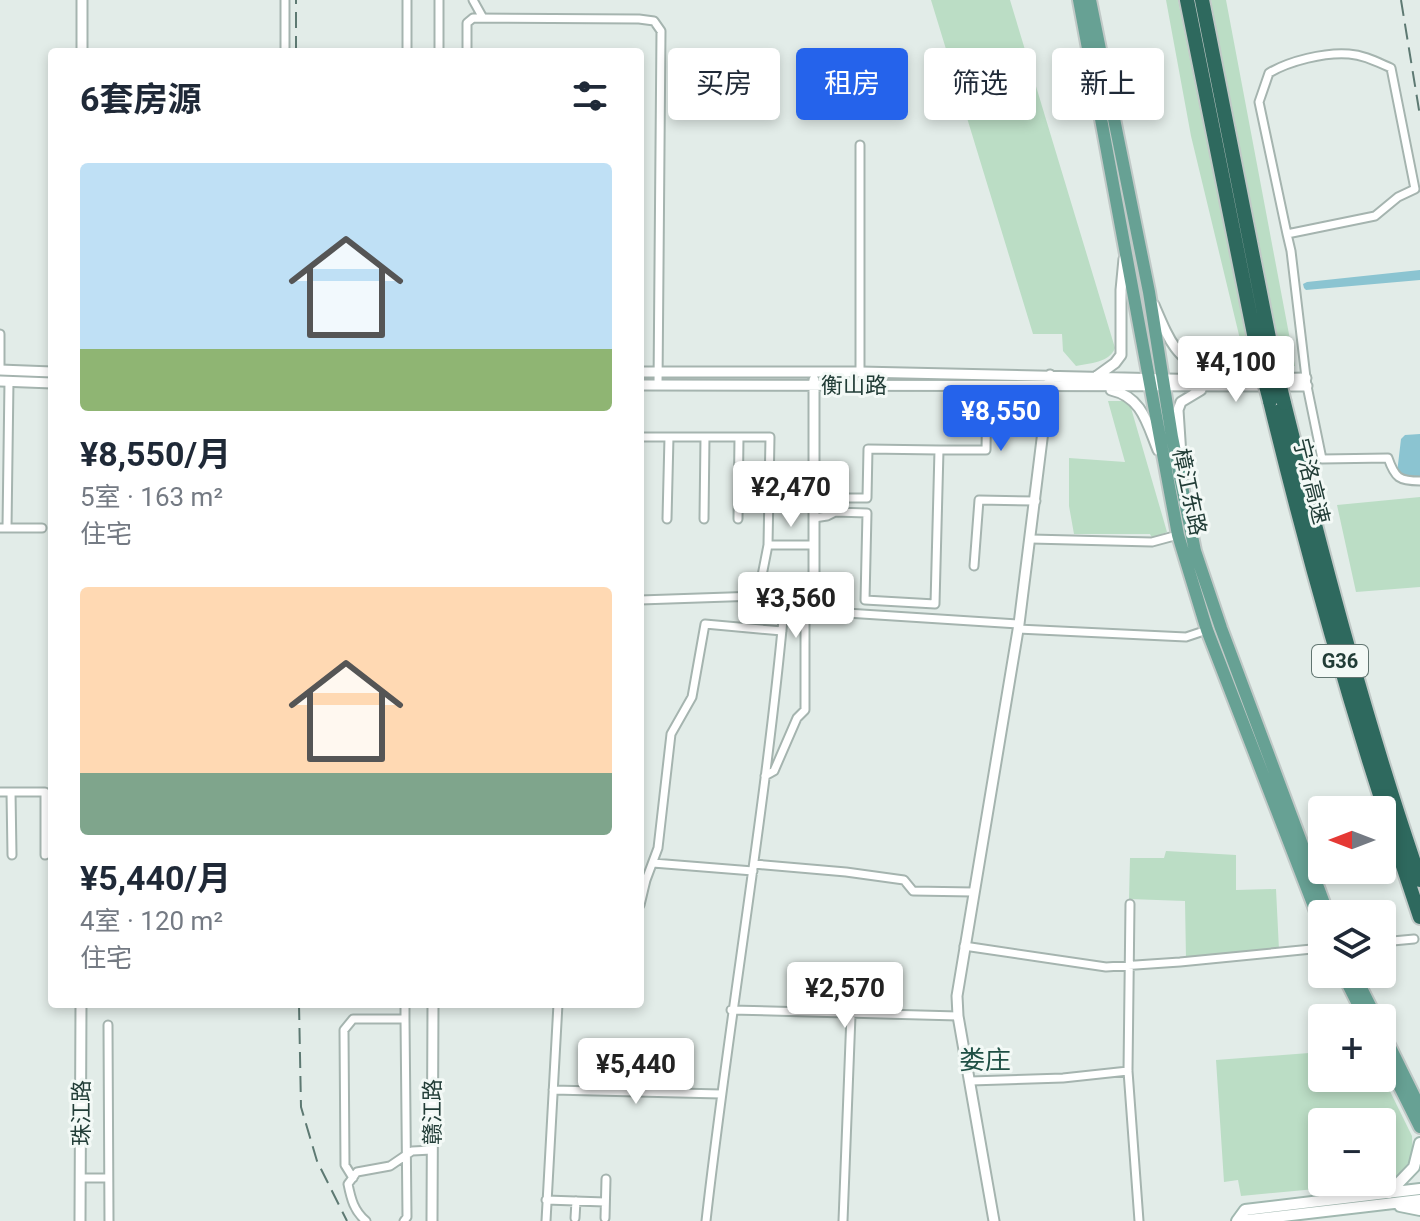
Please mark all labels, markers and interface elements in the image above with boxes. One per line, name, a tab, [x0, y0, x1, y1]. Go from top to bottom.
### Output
chip: 买房	[668, 48, 780, 120]
chip: 租房	[796, 48, 908, 120]
chip: 筛选	[924, 48, 1036, 120]
chip: 新上	[1052, 48, 1164, 120]
icon: filters	[568, 74, 612, 118]
text: 6套房源	[80, 79, 202, 119]
icon: home	[274, 215, 418, 359]
pin: ¥4,100	[1171, 336, 1301, 404]
text: ¥4,100	[1196, 347, 1276, 377]
street label: 衡山路	[821, 373, 887, 398]
pin: ¥8,550	[936, 385, 1066, 453]
text: ¥8,550	[961, 396, 1041, 426]
text: ¥8,550/月	[80, 434, 231, 474]
street label: 宁洛高速	[1289, 435, 1334, 527]
street label: 樟江东路	[1168, 446, 1211, 538]
pin: ¥2,470	[726, 461, 856, 529]
text: ¥2,470	[751, 472, 831, 502]
text: 5室 · 163 m²	[80, 482, 223, 512]
text: 住宅	[80, 519, 132, 549]
pin: ¥3,560	[731, 572, 861, 640]
text: ¥3,560	[756, 583, 836, 613]
icon: home	[274, 639, 418, 783]
road number: G36	[1312, 645, 1368, 677]
north arrow	[1308, 796, 1396, 884]
map controls	[1308, 796, 1396, 1196]
text: ¥5,440/月	[80, 858, 231, 898]
button: layers	[1308, 900, 1396, 988]
text: 4室 · 120 m²	[80, 906, 223, 936]
text: 住宅	[80, 943, 132, 973]
pin: ¥2,570	[780, 962, 910, 1030]
text: ¥2,570	[805, 973, 885, 1003]
button: +	[1308, 1004, 1396, 1092]
pin: ¥5,440	[571, 1038, 701, 1106]
district label: 娄庄	[959, 1045, 1011, 1075]
text: ¥5,440	[596, 1049, 676, 1079]
street label: 赣江路	[420, 1079, 445, 1145]
street label: 珠江路	[69, 1080, 94, 1146]
button: −	[1308, 1108, 1396, 1196]

